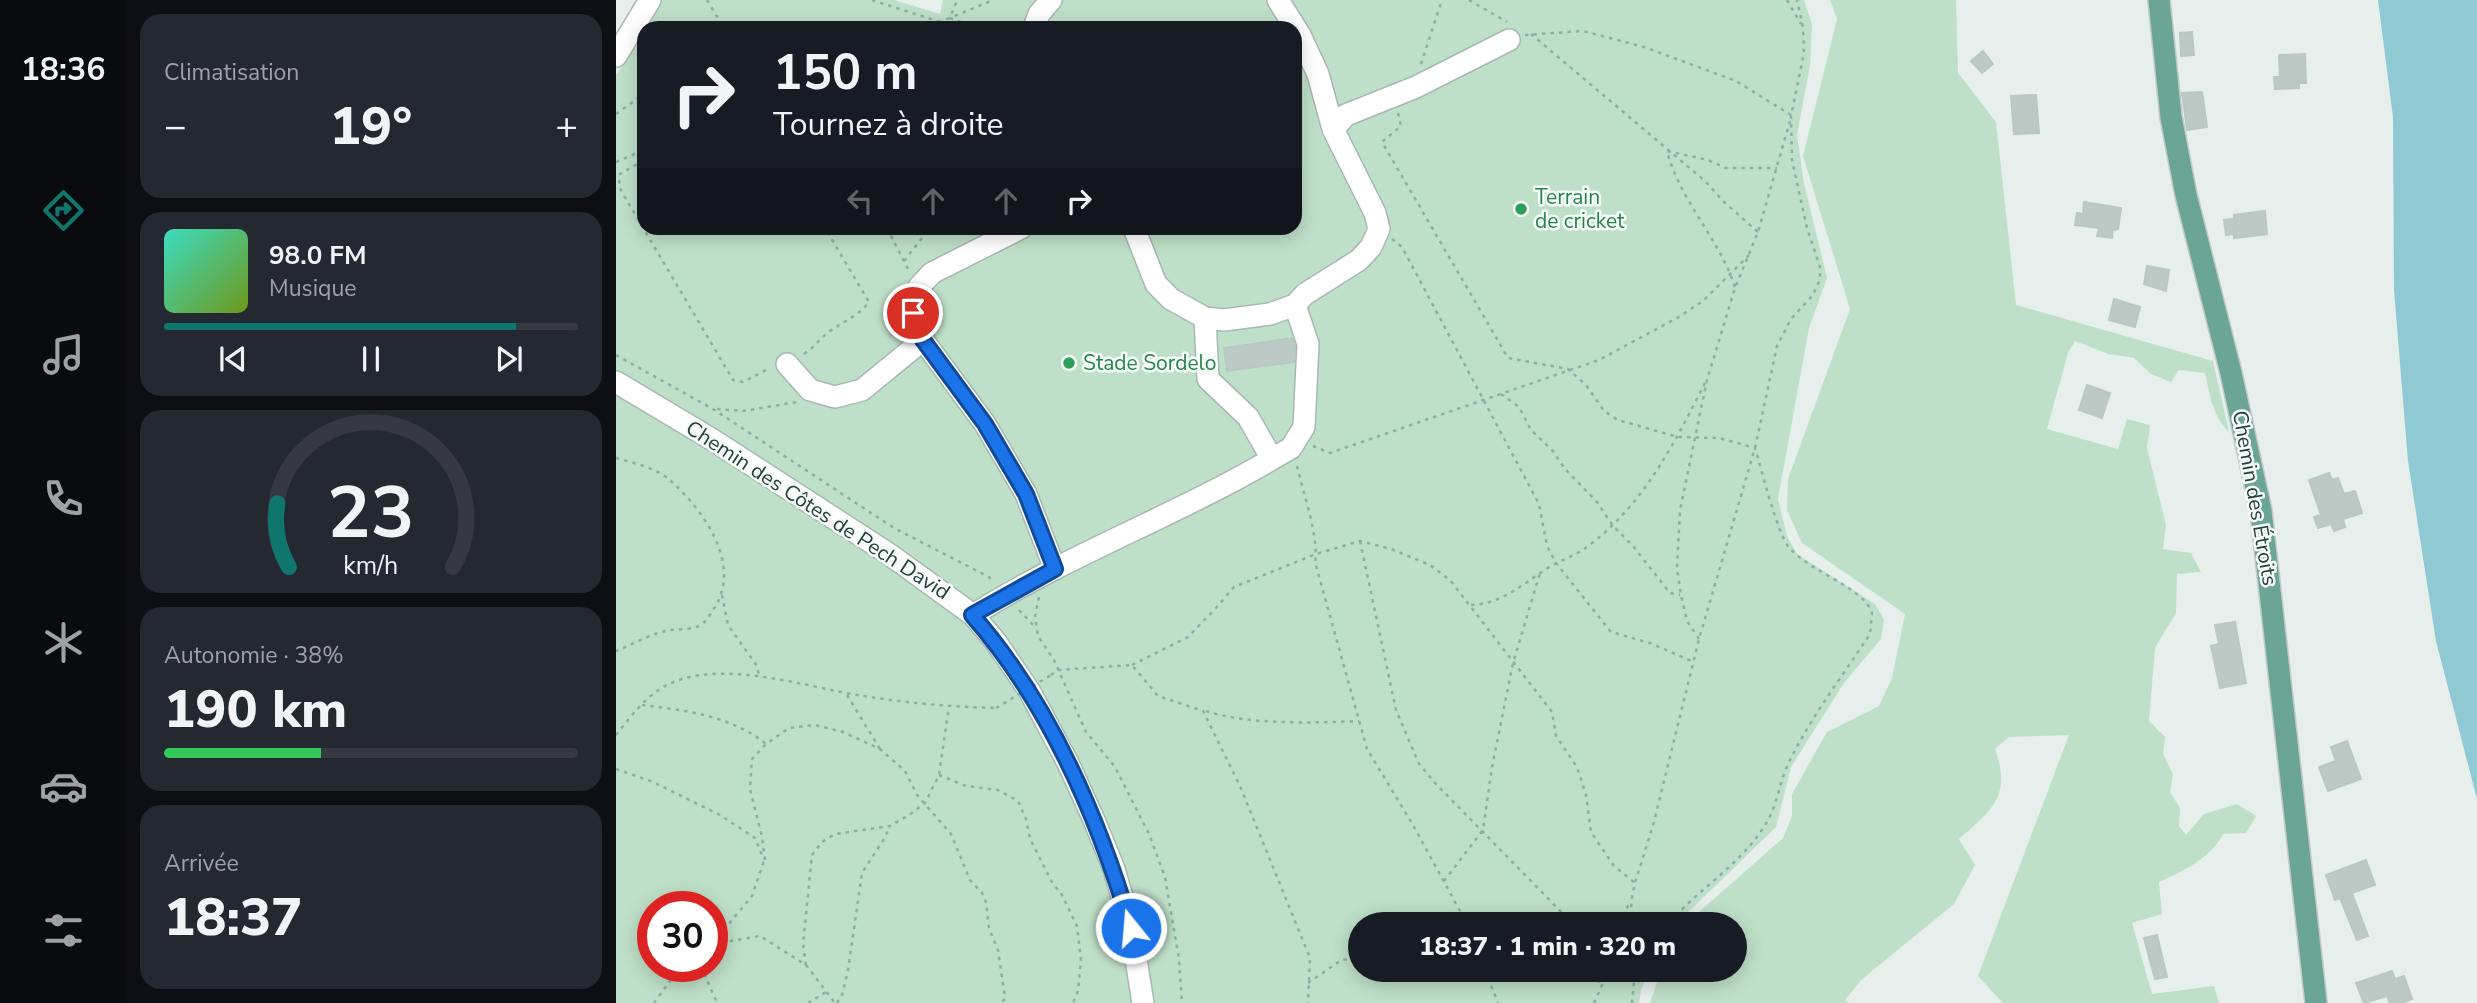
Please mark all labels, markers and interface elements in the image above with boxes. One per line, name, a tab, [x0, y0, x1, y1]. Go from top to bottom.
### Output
text: 150 m	[773, 39, 917, 106]
text: 18:36	[21, 48, 105, 91]
icon: right	[658, 49, 749, 140]
text: Climatisation	[164, 57, 299, 88]
text: 19°	[330, 91, 412, 162]
text: −	[164, 101, 187, 152]
text: +	[555, 101, 578, 152]
text: Tournez à droite	[773, 103, 1004, 146]
icon: left	[841, 182, 879, 220]
icon: ahead	[914, 182, 952, 220]
icon: ahead	[987, 182, 1025, 220]
icon: right	[1060, 182, 1098, 220]
place label: Terrain de cricket	[1535, 183, 1625, 235]
icon: directions	[39, 186, 88, 235]
marker: Terrain de cricket	[1513, 201, 1529, 217]
text: 98.0 FM	[269, 238, 366, 273]
text: Musique	[269, 273, 357, 304]
pin	[883, 283, 943, 343]
icon: arrive	[894, 294, 932, 332]
icon: music	[39, 330, 88, 379]
icon: previous	[214, 340, 252, 378]
icon: pause	[352, 340, 390, 378]
icon: next	[490, 340, 528, 378]
place label: Stade Sordelo	[1083, 349, 1216, 377]
marker: Stade Sordelo	[1061, 355, 1077, 371]
street label: Chemin des Étroits	[2226, 408, 2284, 588]
street label: Chemin des Côtes de Pech David	[681, 414, 955, 606]
text: 23	[327, 464, 415, 564]
icon: phone	[39, 474, 88, 523]
text: km/h	[343, 549, 399, 583]
icon: climate	[39, 618, 88, 667]
text: Autonomie · 38%	[164, 640, 344, 671]
text: 190 km	[164, 674, 347, 745]
icon: car	[39, 762, 88, 811]
text: Arrivée	[164, 848, 239, 879]
text: 18:37	[164, 882, 302, 953]
speed limit sign: 30	[637, 891, 728, 982]
position arrow	[1094, 891, 1168, 965]
icon: filters	[39, 906, 88, 955]
text: 18:37 · 1 min · 320 m	[1419, 929, 1676, 964]

